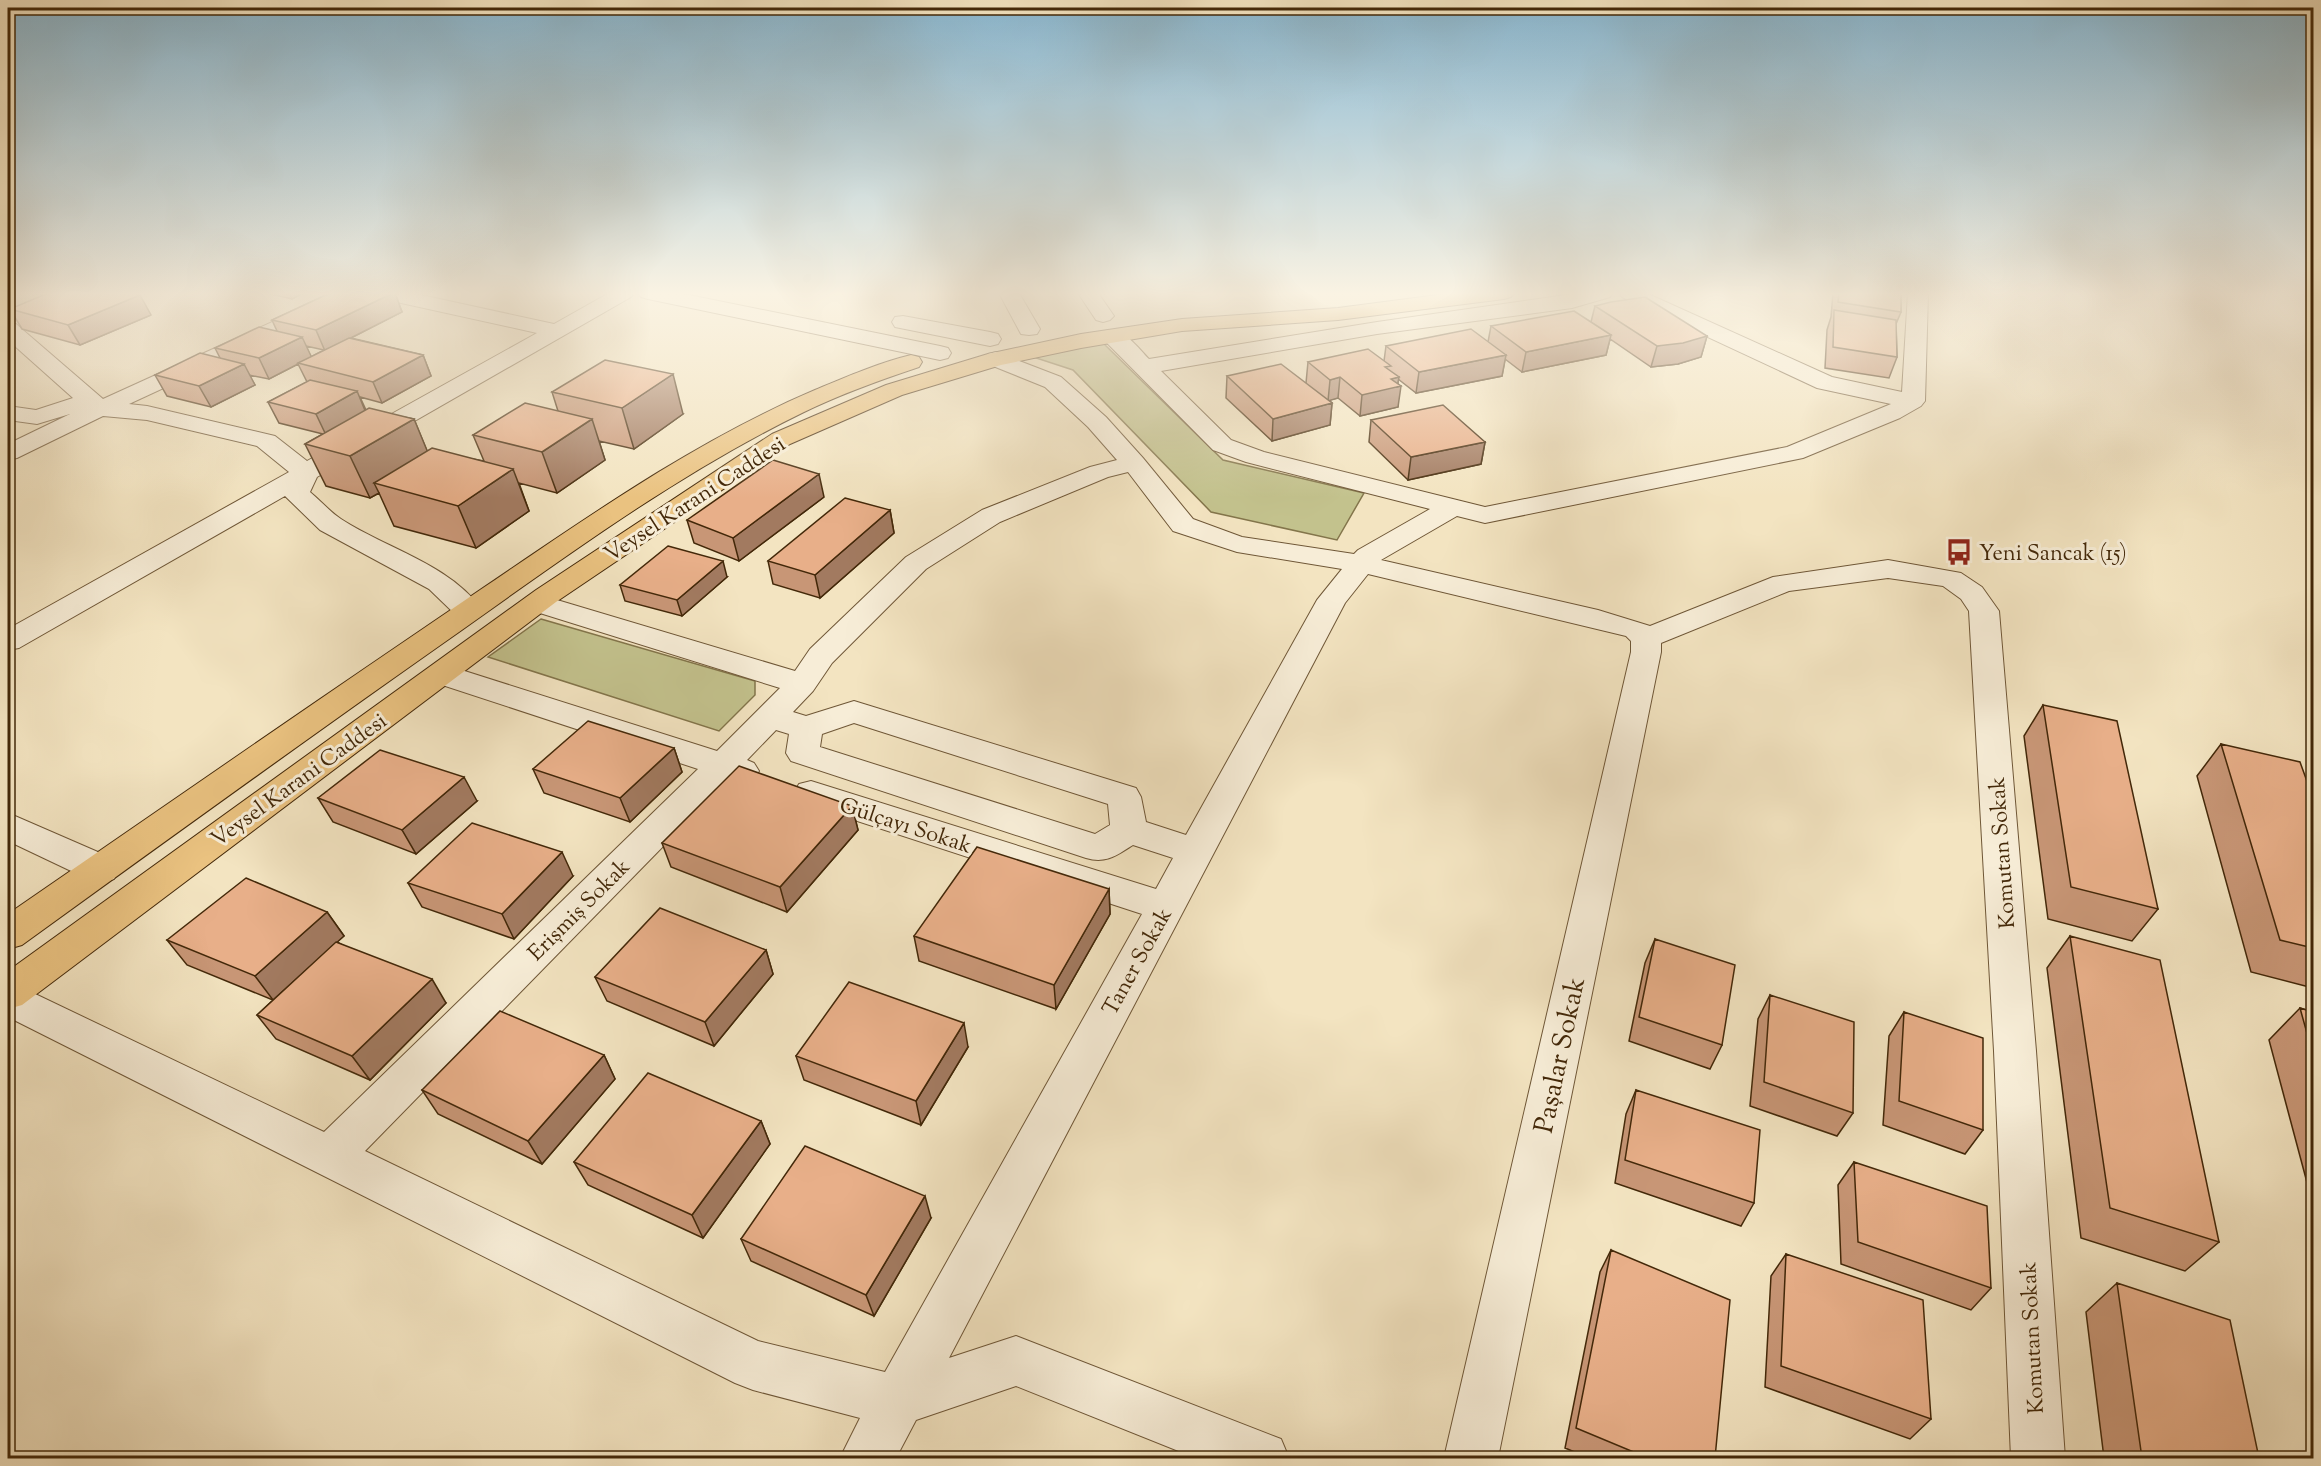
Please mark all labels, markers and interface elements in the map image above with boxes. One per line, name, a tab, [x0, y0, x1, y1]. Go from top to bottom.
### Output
street label: Veysel Karani Caddesi	[598, 430, 793, 571]
bus stop icon: Yeni Sancak (15)	[1944, 537, 1974, 567]
place label: Yeni Sancak (15)	[1979, 539, 2127, 571]
street label: Veysel Karani Caddesi	[205, 706, 395, 856]
street label: Komutan Sokak	[1983, 776, 2025, 930]
street label: Gülçayı Sokak	[835, 790, 975, 863]
street label: Erişmiş Sokak	[522, 853, 639, 970]
street label: Taner Sokak	[1096, 903, 1181, 1022]
street label: Paşalar Sokak	[1526, 974, 1597, 1137]
street label: Komutan Sokak	[2014, 1261, 2054, 1415]

